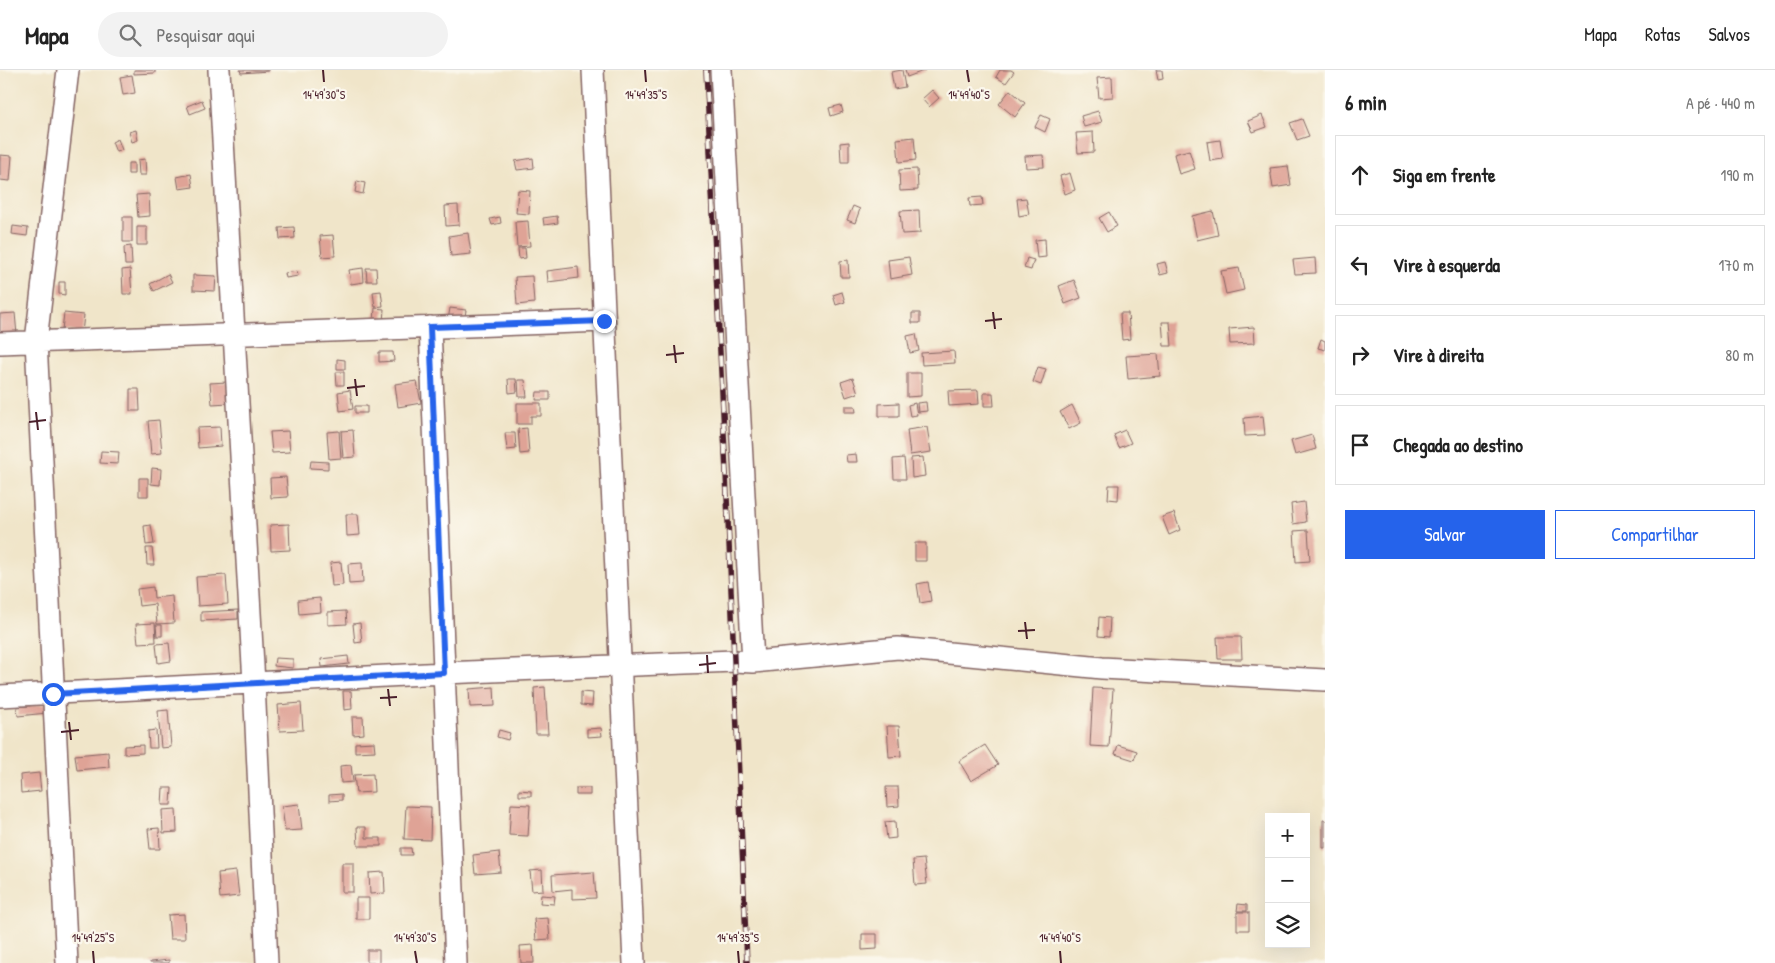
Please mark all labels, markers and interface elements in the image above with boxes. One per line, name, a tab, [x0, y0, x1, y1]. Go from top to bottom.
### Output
search box	[98, 12, 448, 57]
text: Mapa	[25, 19, 68, 51]
icon: search	[116, 21, 144, 49]
text: Pesquisar aqui	[156, 22, 256, 48]
text: Mapa	[1584, 22, 1617, 47]
text: Rotas	[1645, 22, 1681, 47]
text: Salvos	[1709, 22, 1750, 47]
text: 14°49'30"S	[303, 86, 346, 103]
text: 14°49'35"S	[625, 86, 668, 103]
text: 14°49'40"S	[948, 86, 990, 103]
text: 6 min	[1345, 88, 1387, 117]
text: A pé · 440 m	[1686, 92, 1755, 114]
icon: ahead	[1346, 161, 1374, 189]
text: Siga em frente	[1393, 162, 1496, 188]
text: 190 m	[1721, 164, 1754, 186]
icon: left	[1346, 251, 1374, 279]
text: Vire à esquerda	[1393, 252, 1500, 278]
text: 170 m	[1719, 254, 1754, 276]
route end	[593, 310, 616, 333]
icon: right	[1346, 341, 1374, 369]
text: Vire à direita	[1393, 342, 1484, 368]
text: 80 m	[1725, 344, 1754, 366]
icon: arrive	[1346, 431, 1374, 459]
text: Chegada ao destino	[1393, 432, 1523, 458]
button: Salvar	[1345, 510, 1545, 559]
button: Compartilhar	[1555, 510, 1755, 559]
route start	[42, 683, 65, 706]
map controls	[1265, 813, 1310, 948]
button: +	[1265, 813, 1310, 858]
button: −	[1265, 858, 1310, 903]
button: layers	[1265, 903, 1310, 948]
text: 14°49'25"S	[72, 929, 115, 946]
text: 14°49'30"S	[394, 929, 437, 946]
text: 14°49'35"S	[717, 929, 760, 946]
text: 14°49'40"S	[1039, 929, 1081, 946]

